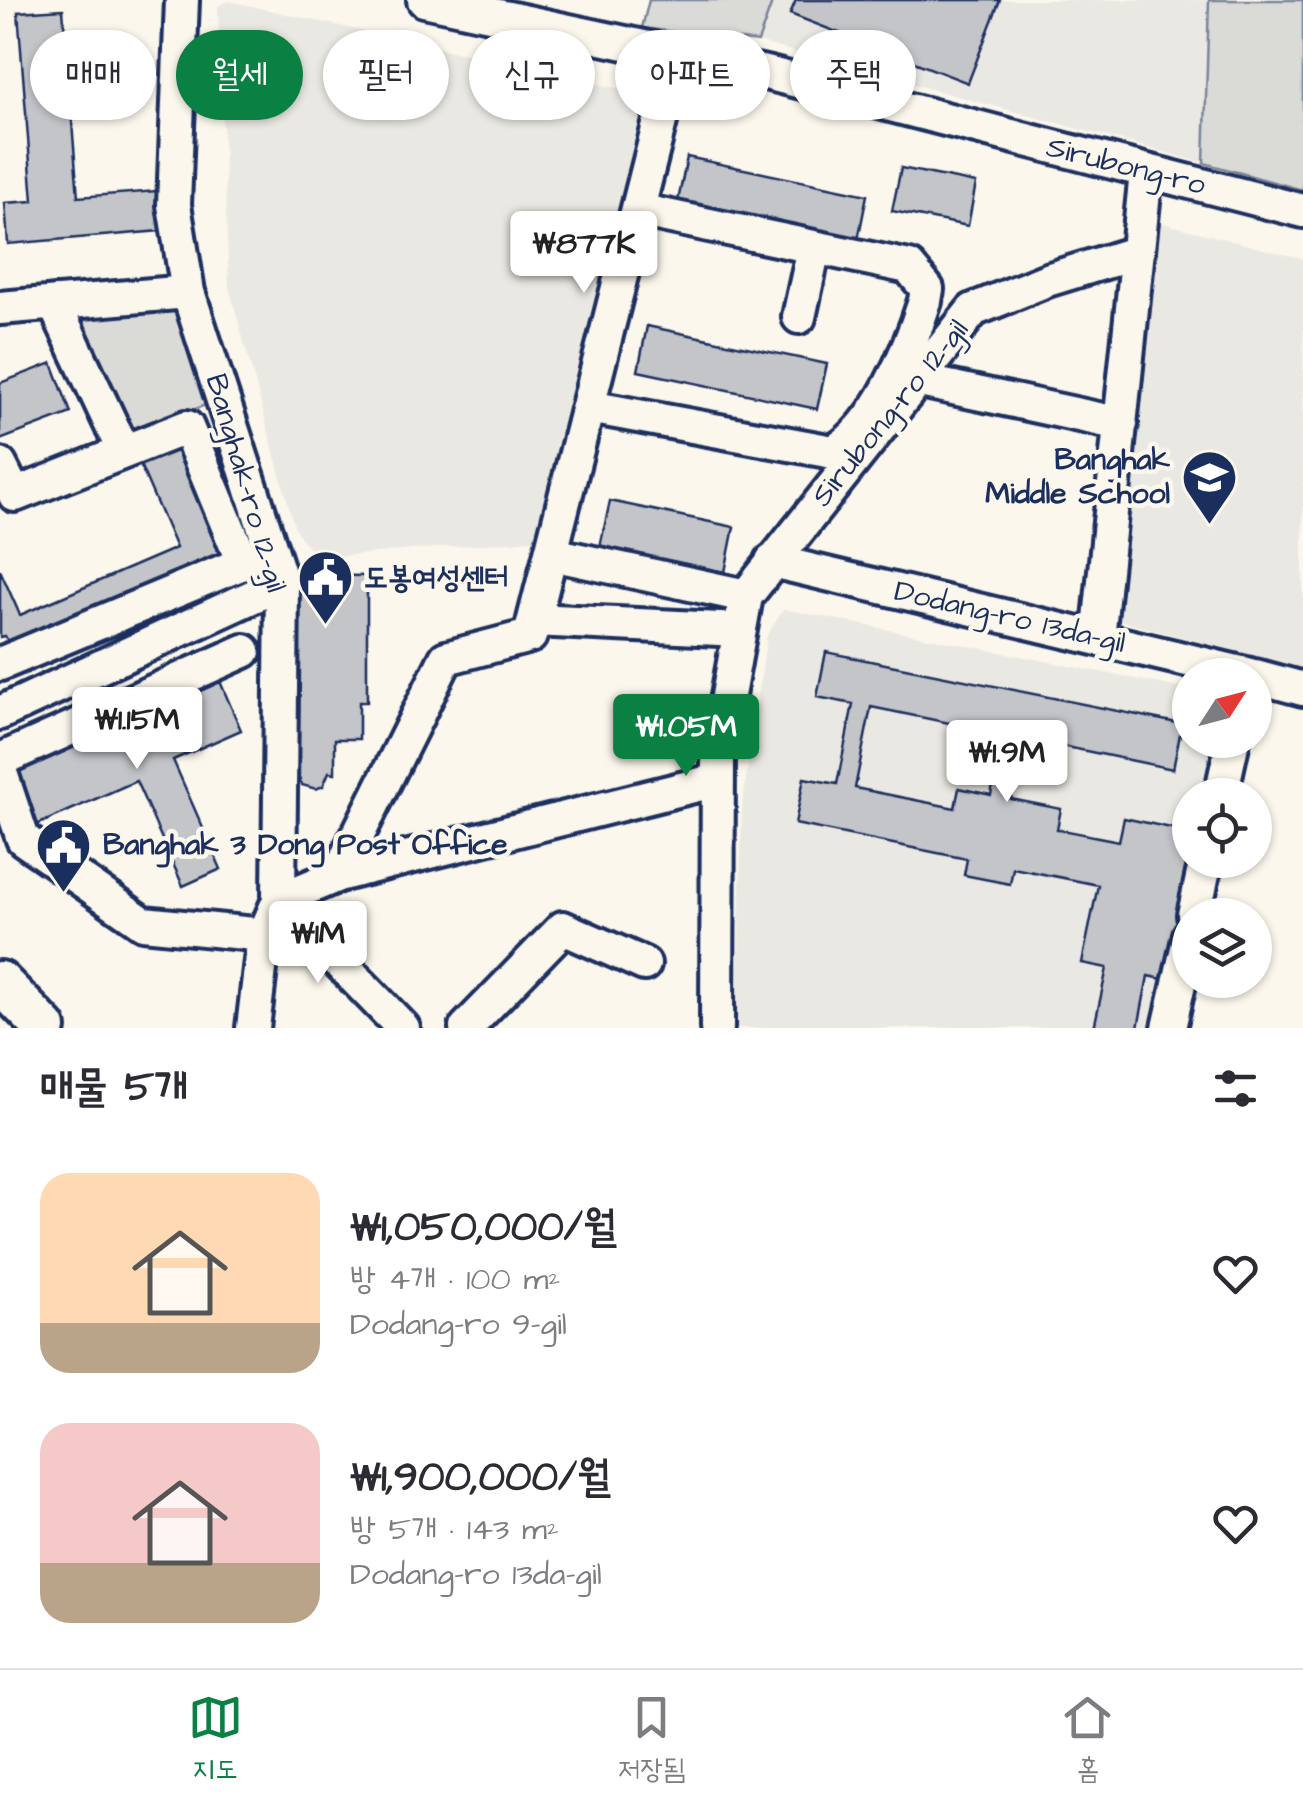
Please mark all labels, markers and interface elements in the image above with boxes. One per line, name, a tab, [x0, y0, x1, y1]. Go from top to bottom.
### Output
chip: 매매	[30, 30, 156, 120]
chip: 월세	[176, 30, 303, 120]
chip: 필터	[323, 30, 449, 120]
chip: 신규	[469, 30, 595, 120]
chip: 아파트	[615, 30, 770, 120]
chip: 주택	[790, 30, 916, 120]
street label: Sirubong-ro	[1042, 126, 1210, 207]
pin: ₩877K	[514, 211, 654, 296]
text: ₩877K	[532, 221, 636, 266]
street label: Sirubong-ro 12-gil	[801, 311, 979, 516]
street label: Banghak-ro 12-gil	[194, 369, 297, 597]
place label: Banghak Middle School	[985, 439, 1171, 515]
school or university icon: Banghak Middle School	[1179, 447, 1239, 526]
public building icon: 도봉여성센터	[295, 548, 355, 627]
place label: 도봉여성센터	[364, 557, 509, 599]
street label: Dodang-ro 13da-gil	[890, 570, 1130, 665]
north arrow	[1172, 658, 1272, 758]
map controls	[1172, 658, 1272, 998]
pin: ₩1.15M	[56, 687, 218, 772]
pin: ₩1.05M	[605, 694, 767, 779]
text: ₩1.15M	[94, 697, 180, 742]
text: ₩1.05M	[635, 704, 737, 749]
pin: ₩1.9M	[937, 720, 1077, 805]
text: ₩1.9M	[968, 730, 1046, 775]
button: locate	[1172, 778, 1272, 878]
public building icon: Banghak 3 Dong Post Office	[34, 815, 94, 894]
place label: Banghak 3 Dong Post Office	[103, 824, 507, 868]
button: layers	[1172, 898, 1272, 998]
pin: ₩1M	[270, 901, 366, 986]
text: ₩1M	[291, 911, 345, 956]
text: 매물 5개	[40, 1059, 188, 1117]
icon: filters	[1208, 1061, 1263, 1116]
text: ₩1,050,000/월	[350, 1199, 617, 1257]
icon: home	[120, 1213, 240, 1333]
icon: heart	[1208, 1246, 1263, 1301]
text: 방 4개 · 100 m²	[350, 1257, 560, 1302]
text: Dodang-ro 9-gil	[350, 1302, 567, 1347]
text: ₩1,900,000/월	[350, 1449, 611, 1507]
icon: home	[120, 1463, 240, 1583]
icon: heart	[1208, 1496, 1263, 1551]
text: 방 5개 · 143 m²	[350, 1507, 559, 1552]
text: Dodang-ro 13da-gil	[350, 1552, 602, 1597]
tab: 지도	[188, 1690, 243, 1789]
tab: 저장됨	[618, 1690, 685, 1789]
tab: 홈	[1060, 1690, 1115, 1789]

